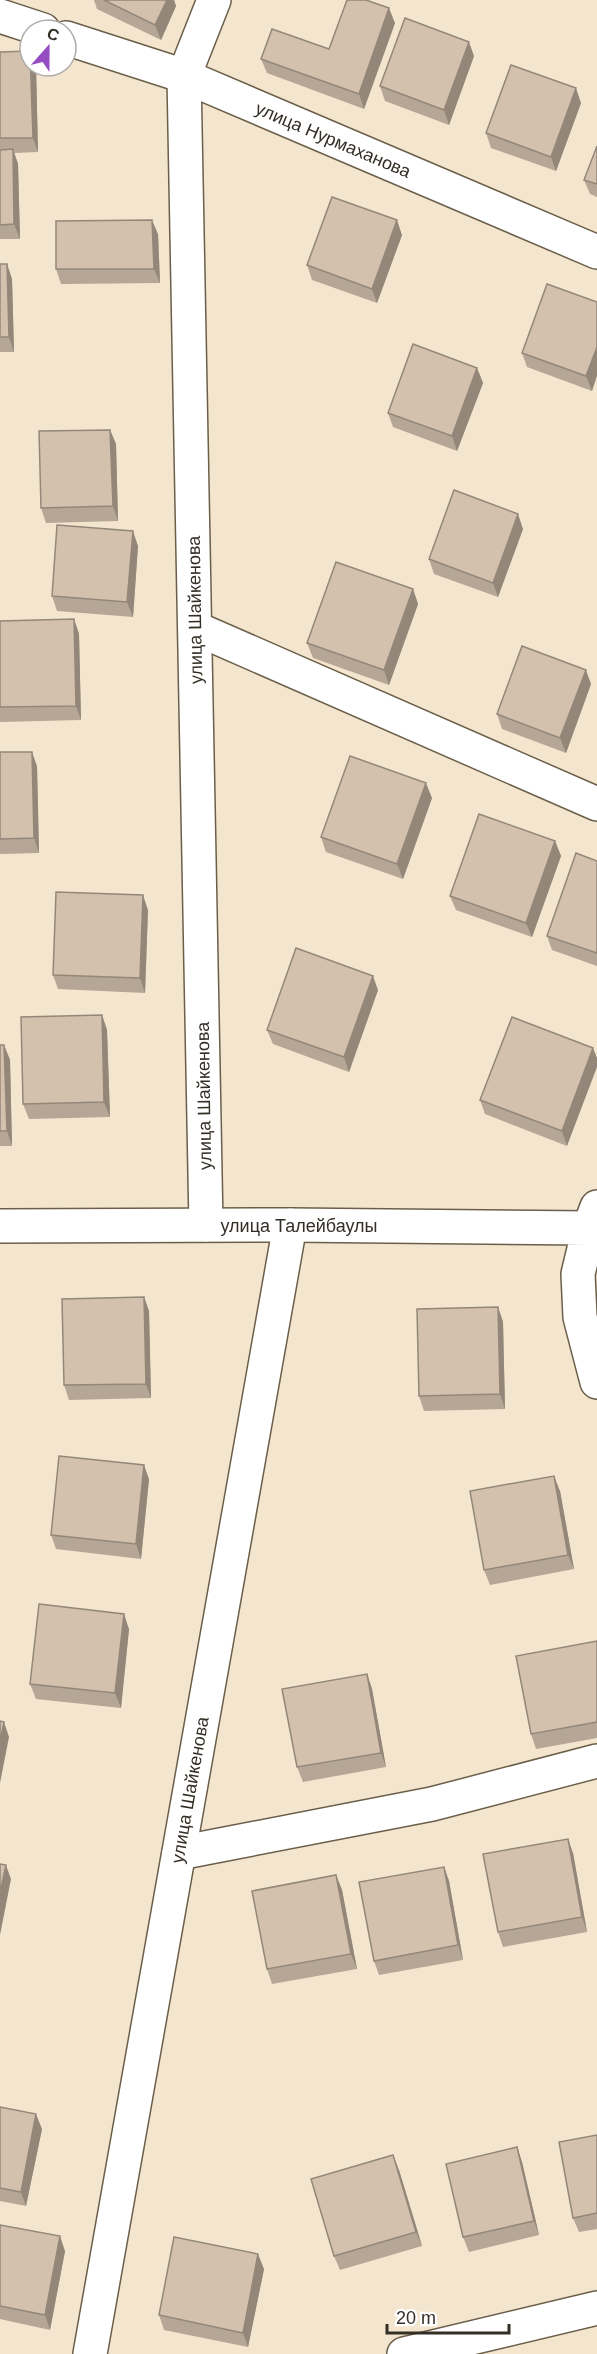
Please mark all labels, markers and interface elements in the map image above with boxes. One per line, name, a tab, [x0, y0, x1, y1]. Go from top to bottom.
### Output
north arrow	[18, 18, 78, 78]
text: С	[45, 24, 62, 45]
street label: улица Нурмаханова	[252, 98, 415, 182]
street label: улица Шайкенова	[184, 535, 206, 684]
street label: улица Шайкенова	[193, 1021, 215, 1170]
street label: улица Талейбаулы	[221, 1216, 378, 1236]
street label: улица Шайкенова	[167, 1714, 213, 1865]
scale bar	[387, 2297, 508, 2335]
text: 20 m	[396, 2308, 436, 2328]

